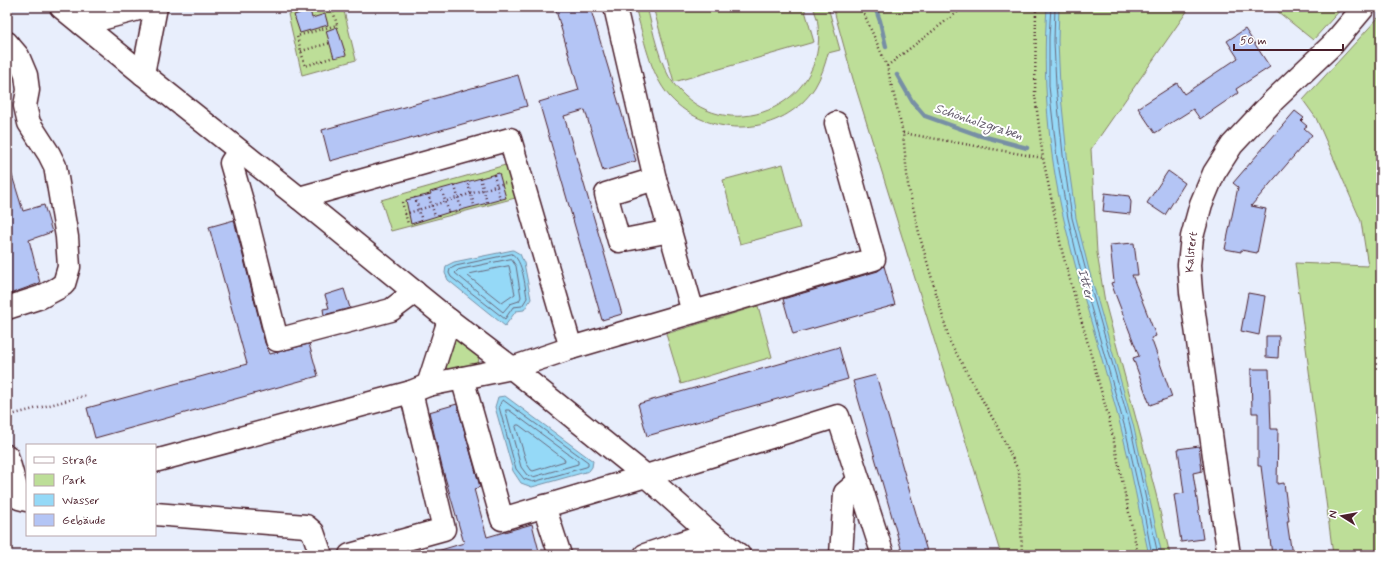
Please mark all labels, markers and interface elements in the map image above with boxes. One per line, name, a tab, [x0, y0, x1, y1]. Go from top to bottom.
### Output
scale bar	[1234, 26, 1343, 52]
text: 50 m	[1240, 33, 1267, 49]
water label: Schönholzgraben	[932, 100, 1025, 146]
street label: Kalstert	[1182, 229, 1202, 273]
water label: Itter	[1073, 267, 1098, 303]
legend	[26, 444, 156, 536]
text: Straße	[62, 453, 97, 469]
text: Park	[62, 473, 86, 489]
text: Wasser	[62, 493, 100, 509]
north arrow	[1322, 496, 1362, 536]
text: N	[1326, 509, 1341, 519]
text: Gebäude	[62, 513, 105, 529]

